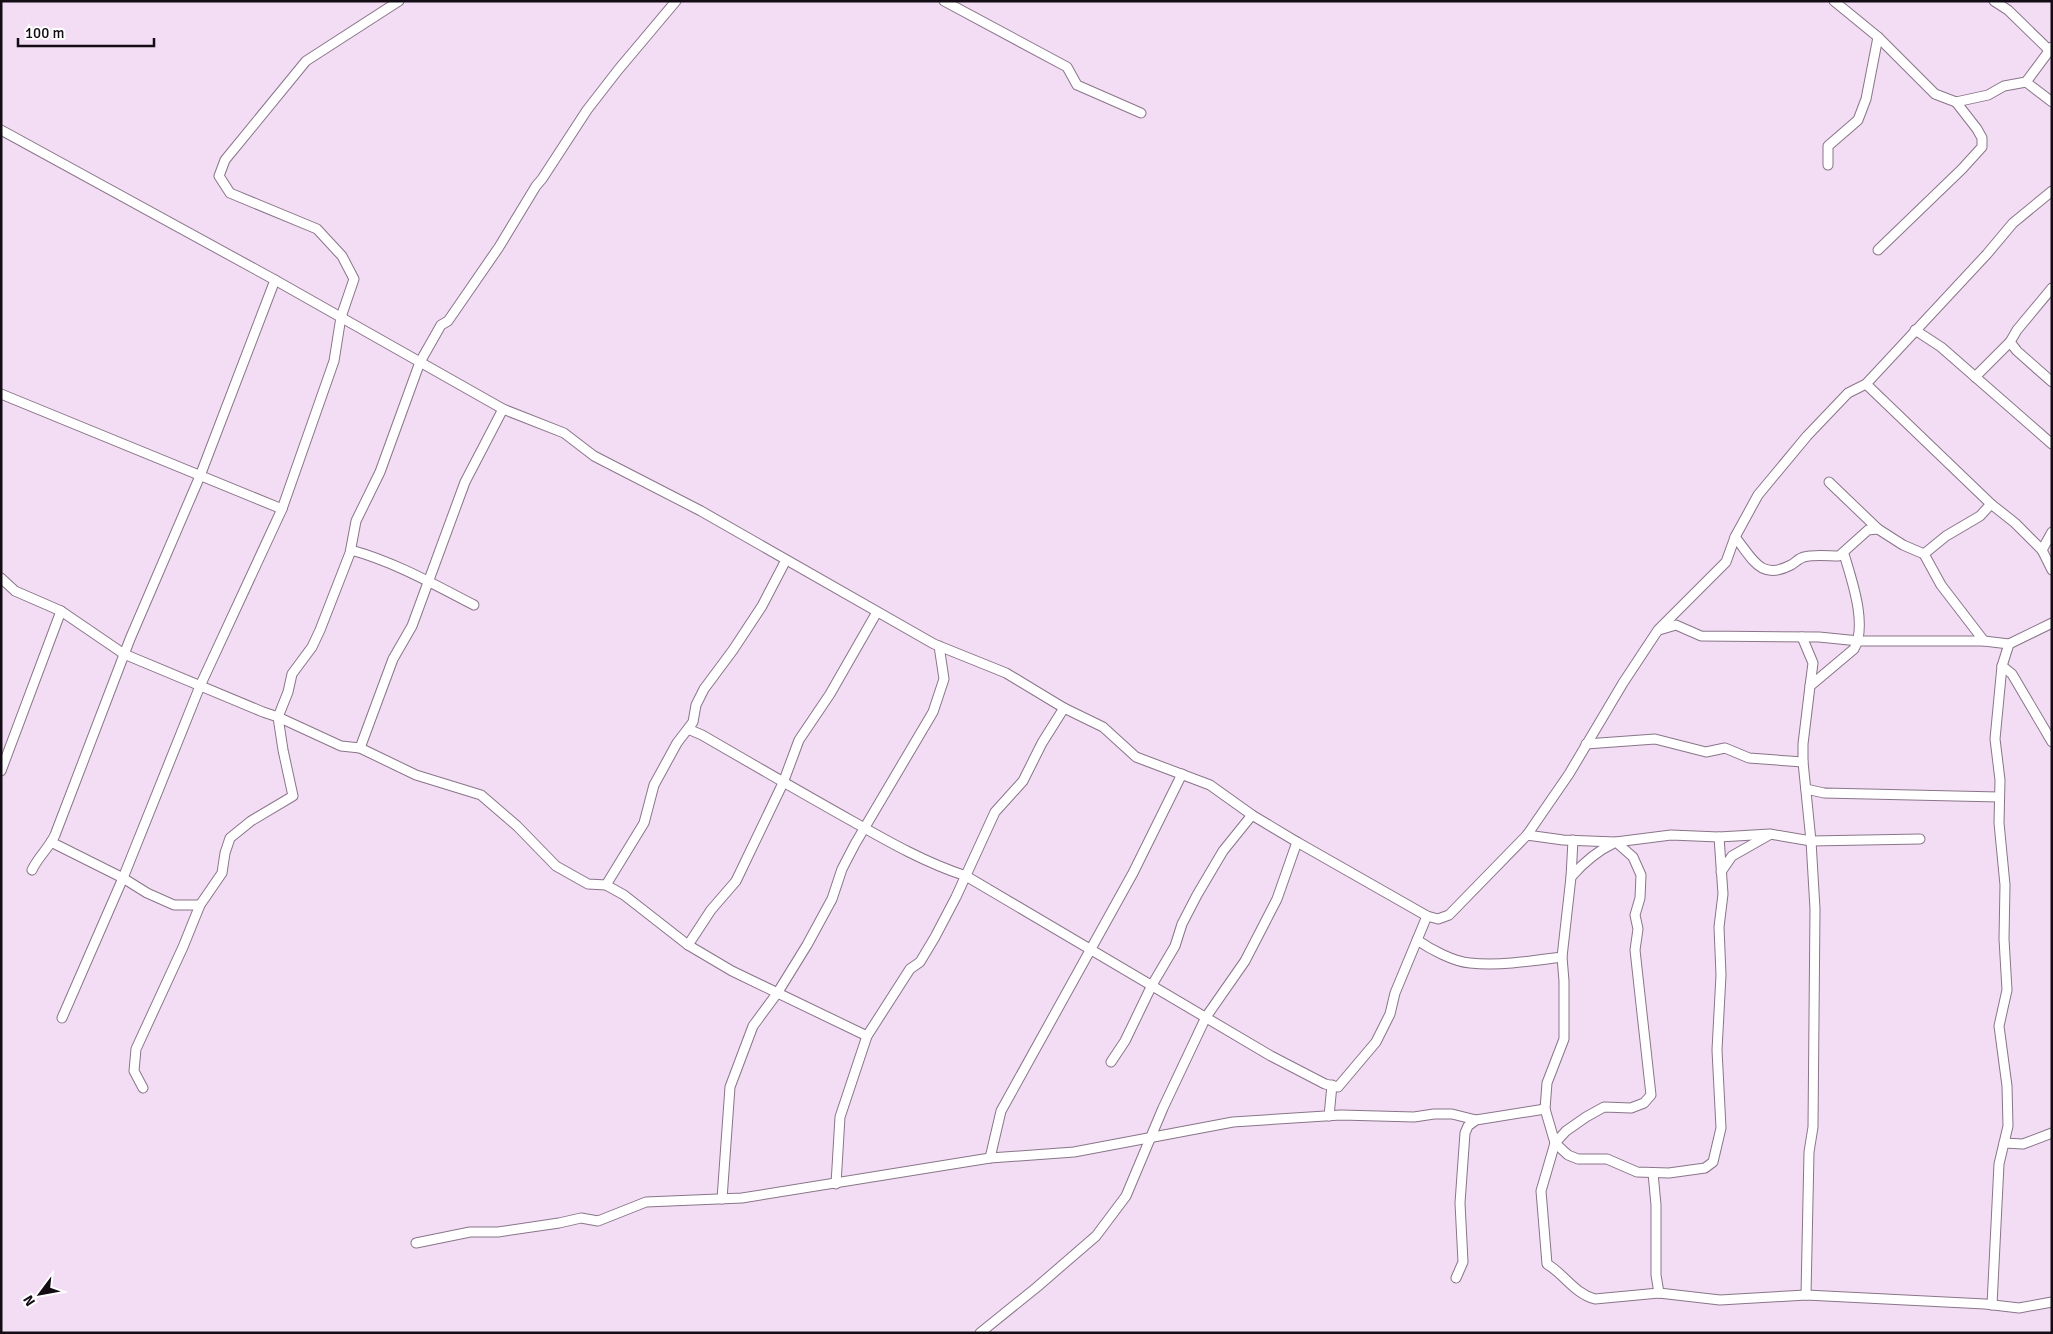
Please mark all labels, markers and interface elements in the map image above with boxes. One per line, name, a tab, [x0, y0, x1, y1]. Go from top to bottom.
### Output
scale bar	[18, 15, 154, 47]
text: 100 m	[25, 24, 65, 42]
north arrow	[15, 1269, 65, 1319]
text: N	[20, 1292, 39, 1309]

